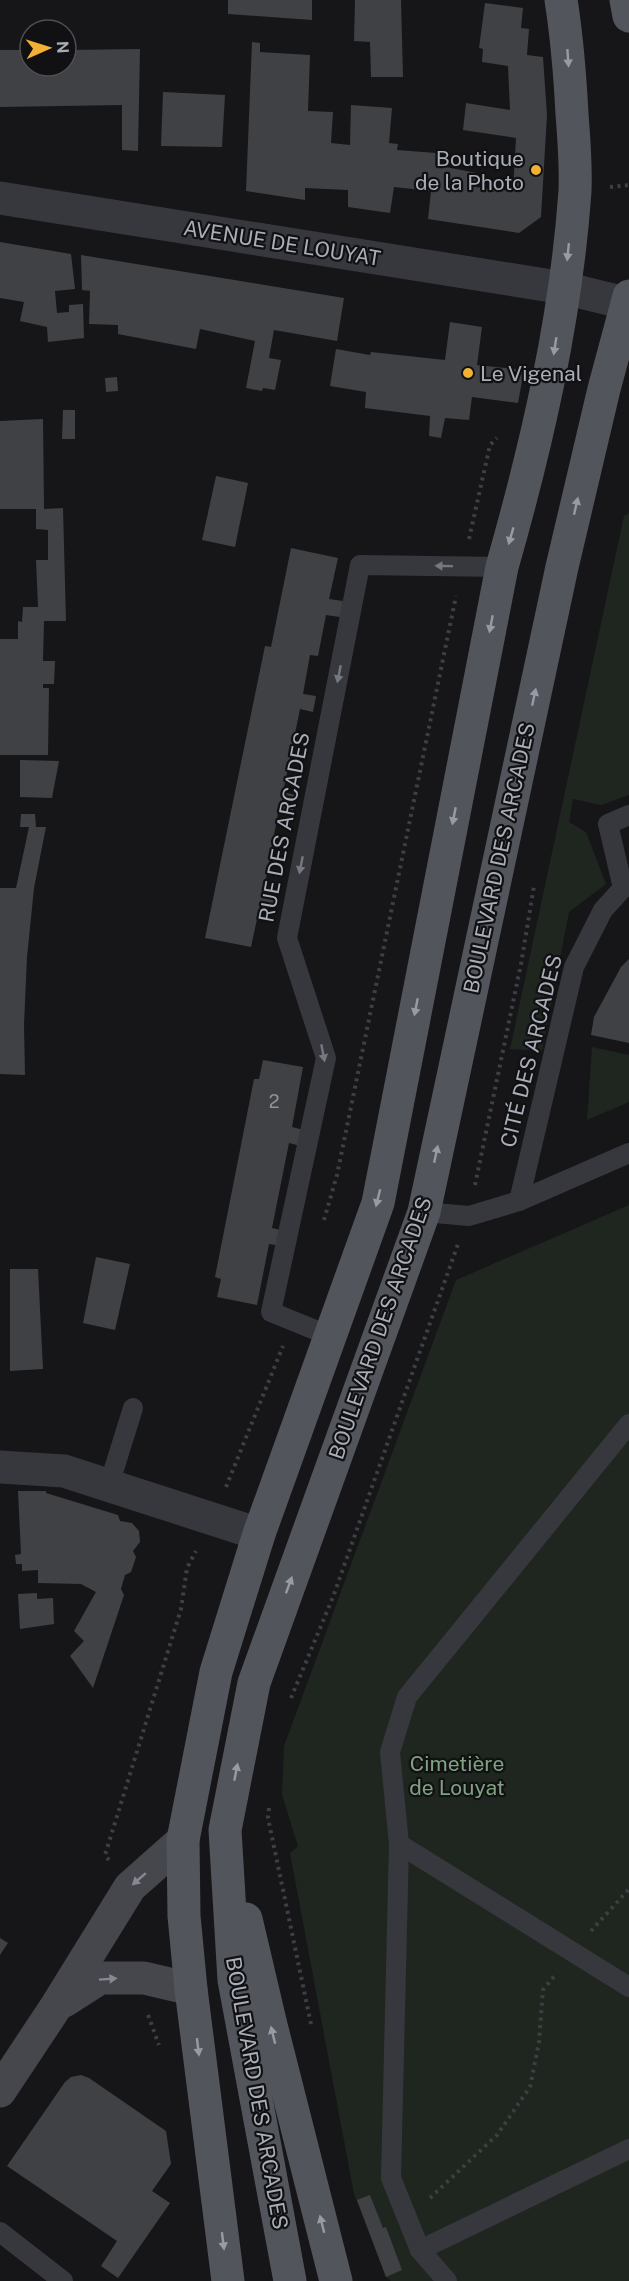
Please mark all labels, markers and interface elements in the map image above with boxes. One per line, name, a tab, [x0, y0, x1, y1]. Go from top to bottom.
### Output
north arrow	[18, 18, 78, 78]
text: N	[53, 40, 72, 54]
one-way arrow	[564, 49, 573, 68]
place label: Boutique de la Photo	[415, 146, 524, 195]
marker: Boutique de la Photo	[529, 163, 543, 177]
street label: AVENUE DE LOUYAT	[182, 215, 382, 271]
one-way arrow	[563, 243, 573, 262]
one-way arrow	[550, 337, 559, 356]
place label: Le Vigenal	[480, 361, 582, 386]
marker: Le Vigenal	[461, 366, 475, 380]
one-way arrow	[572, 497, 581, 516]
one-way arrow	[506, 527, 515, 545]
one-way arrow	[434, 561, 453, 571]
one-way arrow	[486, 615, 495, 634]
one-way arrow	[334, 664, 343, 683]
one-way arrow	[530, 687, 539, 706]
street label: BOULEVARD DES ARCADES	[458, 720, 540, 996]
street label: RUE DES ARCADES	[253, 730, 315, 924]
one-way arrow	[449, 806, 458, 825]
one-way arrow	[296, 856, 305, 875]
street label: CITÉ DES ARCADES	[495, 952, 567, 1150]
one-way arrow	[411, 998, 420, 1017]
one-way arrow	[319, 1044, 328, 1063]
house number: 2	[269, 1091, 279, 1112]
one-way arrow	[432, 1145, 441, 1164]
one-way arrow	[373, 1189, 383, 1208]
street label: BOULEVARD DES ARCADES	[323, 1193, 437, 1463]
one-way arrow	[285, 1576, 295, 1594]
park label: Cimetière de Louyat	[409, 1751, 505, 1800]
one-way arrow	[232, 1763, 241, 1782]
one-way arrow	[132, 1872, 147, 1885]
street label: BOULEVARD DES ARCADES	[221, 1955, 293, 2231]
one-way arrow	[99, 1974, 118, 1983]
one-way arrow	[268, 2026, 278, 2045]
one-way arrow	[194, 2038, 203, 2057]
one-way arrow	[316, 2215, 326, 2234]
one-way arrow	[218, 2231, 228, 2250]

